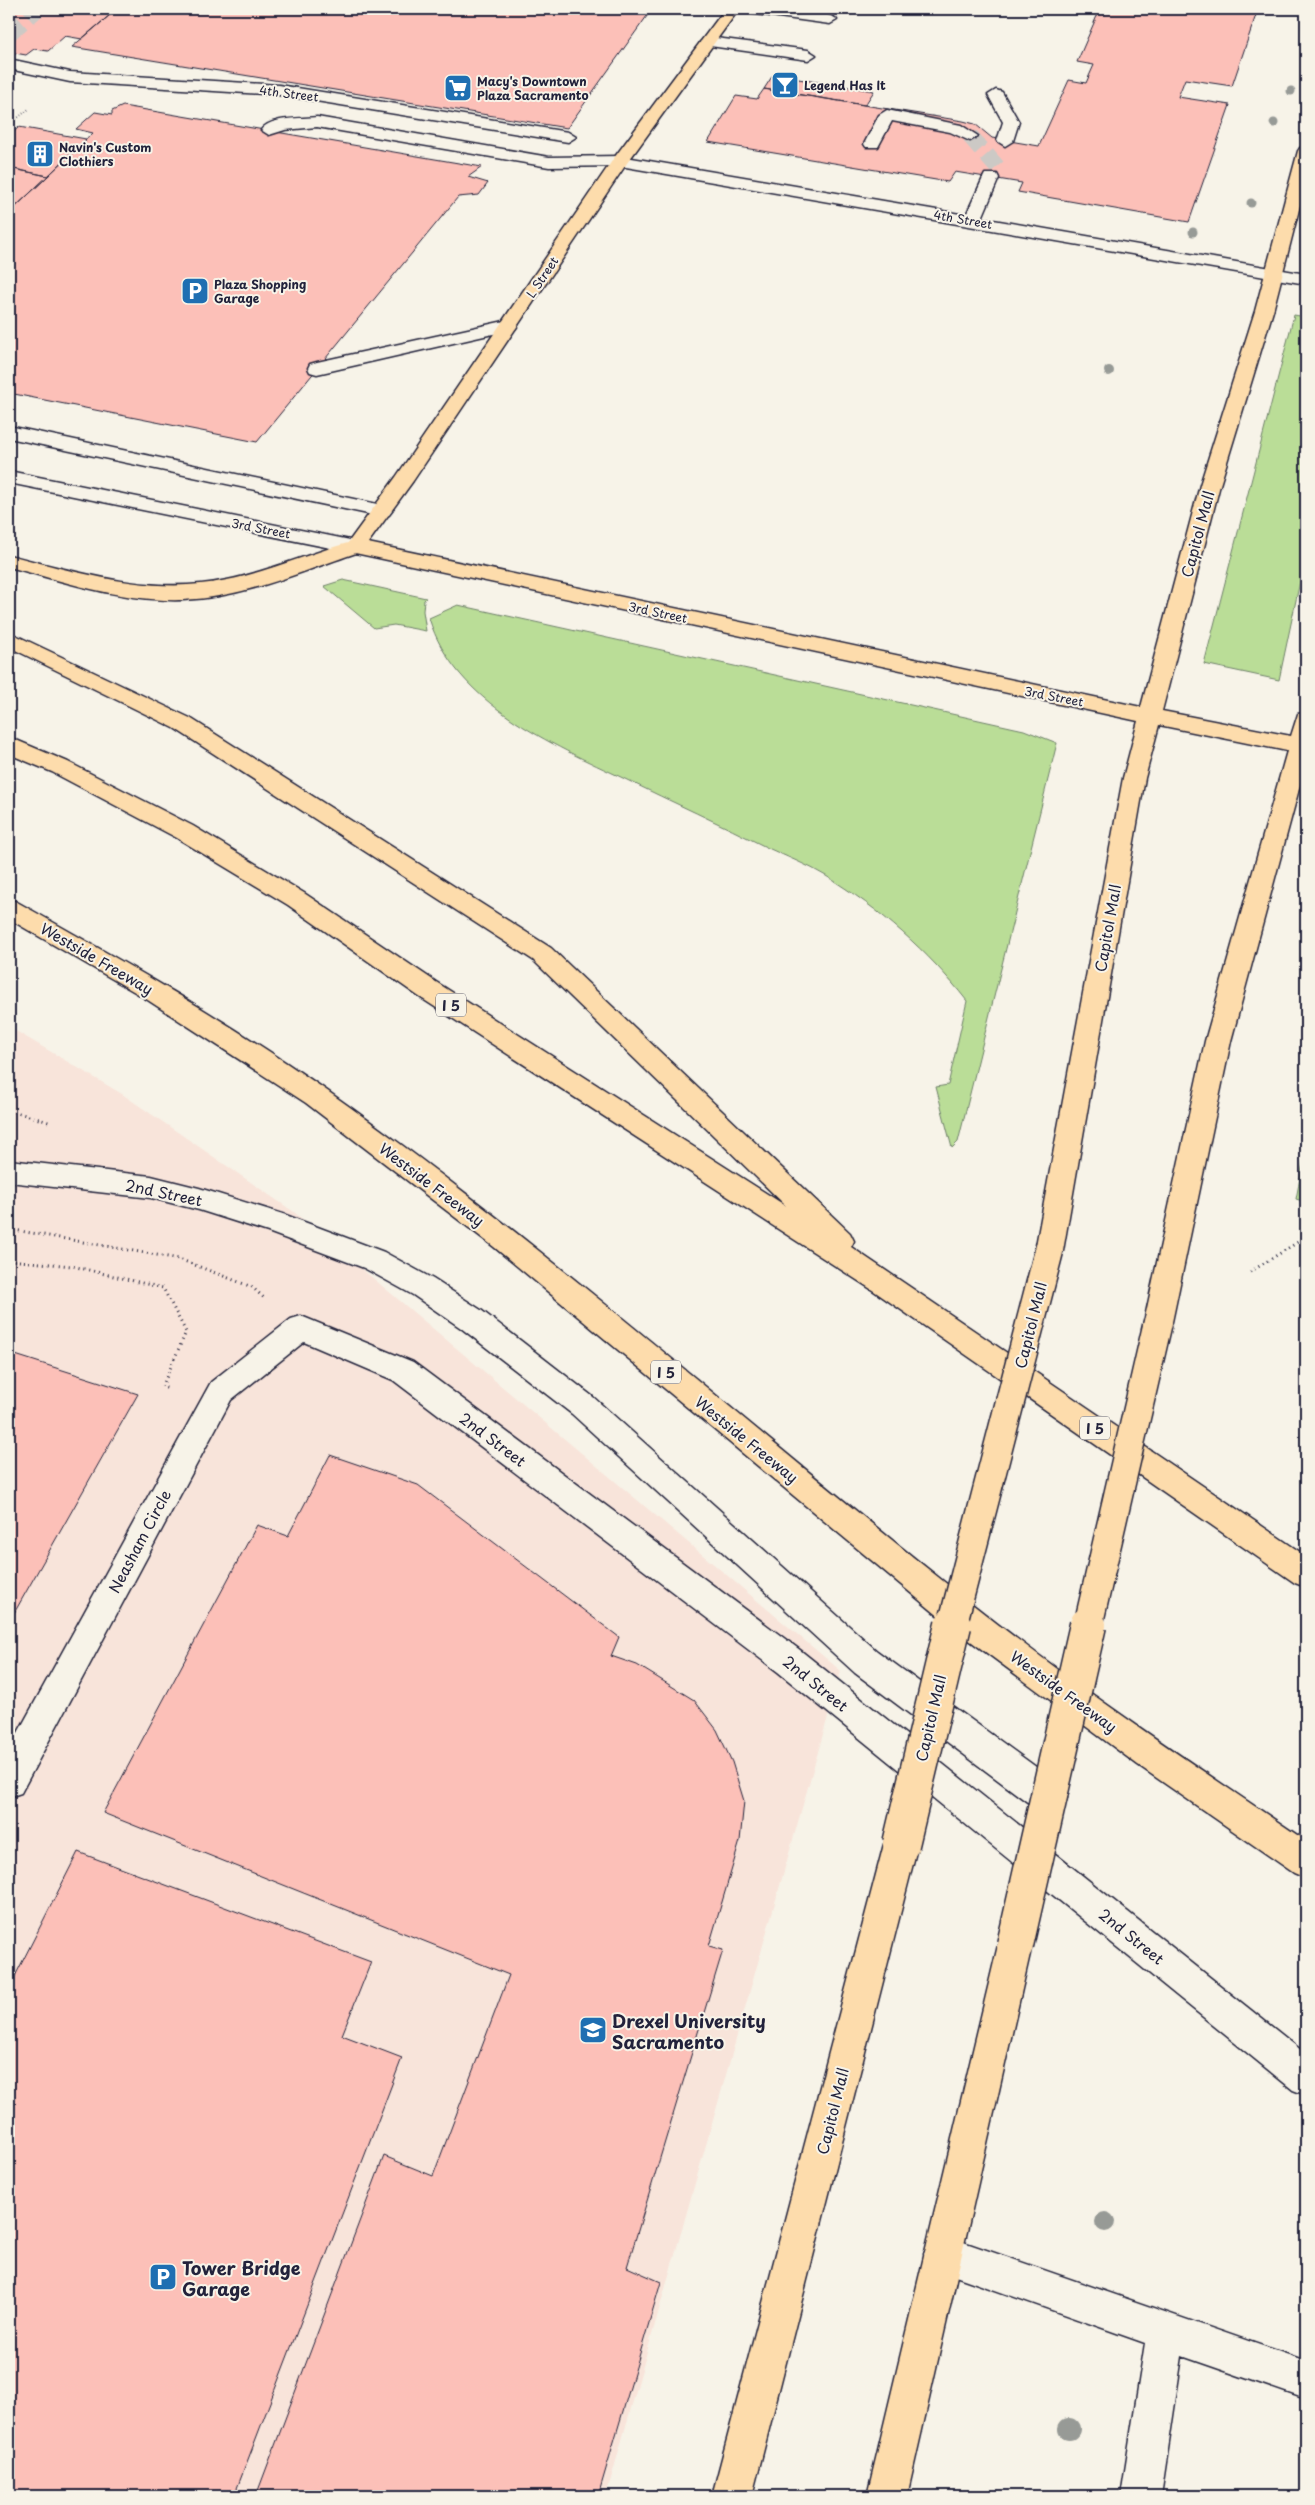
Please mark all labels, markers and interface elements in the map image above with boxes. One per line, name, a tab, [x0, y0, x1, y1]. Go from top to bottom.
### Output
bar icon: Legend Has It	[770, 70, 800, 100]
place label: Macy's Downtown Plaza Sacramento	[477, 72, 589, 104]
supermarket icon: Macy's Downtown Plaza Sacramento	[443, 73, 473, 103]
place label: Legend Has It	[804, 76, 886, 94]
street label: 4th Street	[258, 80, 320, 106]
place label: Navin's Custom Clothiers	[59, 138, 151, 170]
building icon: Navin's Custom Clothiers	[25, 139, 55, 169]
street label: 4th Street	[932, 205, 994, 233]
street label: L Street	[522, 253, 562, 301]
place label: Plaza Shopping Garage	[214, 275, 306, 307]
parking icon: Plaza Shopping Garage	[180, 276, 210, 306]
street label: Capitol Mall	[1174, 488, 1220, 580]
street label: 3rd Street	[230, 513, 292, 543]
street label: 3rd Street	[627, 597, 689, 627]
street label: 3rd Street	[1023, 681, 1085, 711]
street label: Capitol Mall	[1088, 882, 1126, 974]
street label: Westside Freeway	[36, 916, 158, 1000]
road number: I 5	[436, 994, 466, 1016]
street label: Westside Freeway	[374, 1137, 490, 1231]
street label: 2nd Street	[123, 1173, 205, 1211]
street label: Capitol Mall	[1008, 1279, 1052, 1371]
road number: I 5	[651, 1360, 681, 1384]
street label: Westside Freeway	[690, 1390, 804, 1488]
street label: 2nd Street	[455, 1406, 531, 1472]
road number: I 5	[1080, 1416, 1110, 1440]
street label: Neasham Circle	[102, 1485, 176, 1597]
street label: Westside Freeway	[1006, 1644, 1122, 1738]
street label: 2nd Street	[778, 1649, 854, 1717]
street label: Capitol Mall	[909, 1672, 951, 1764]
street label: 2nd Street	[1094, 1902, 1170, 1970]
place label: Drexel University Sacramento	[612, 2007, 766, 2055]
school or university icon: Drexel University Sacramento	[578, 2015, 608, 2045]
street label: Capitol Mall	[810, 2065, 854, 2157]
place label: Tower Bridge Garage	[182, 2254, 301, 2302]
parking icon: Tower Bridge Garage	[148, 2262, 178, 2292]

